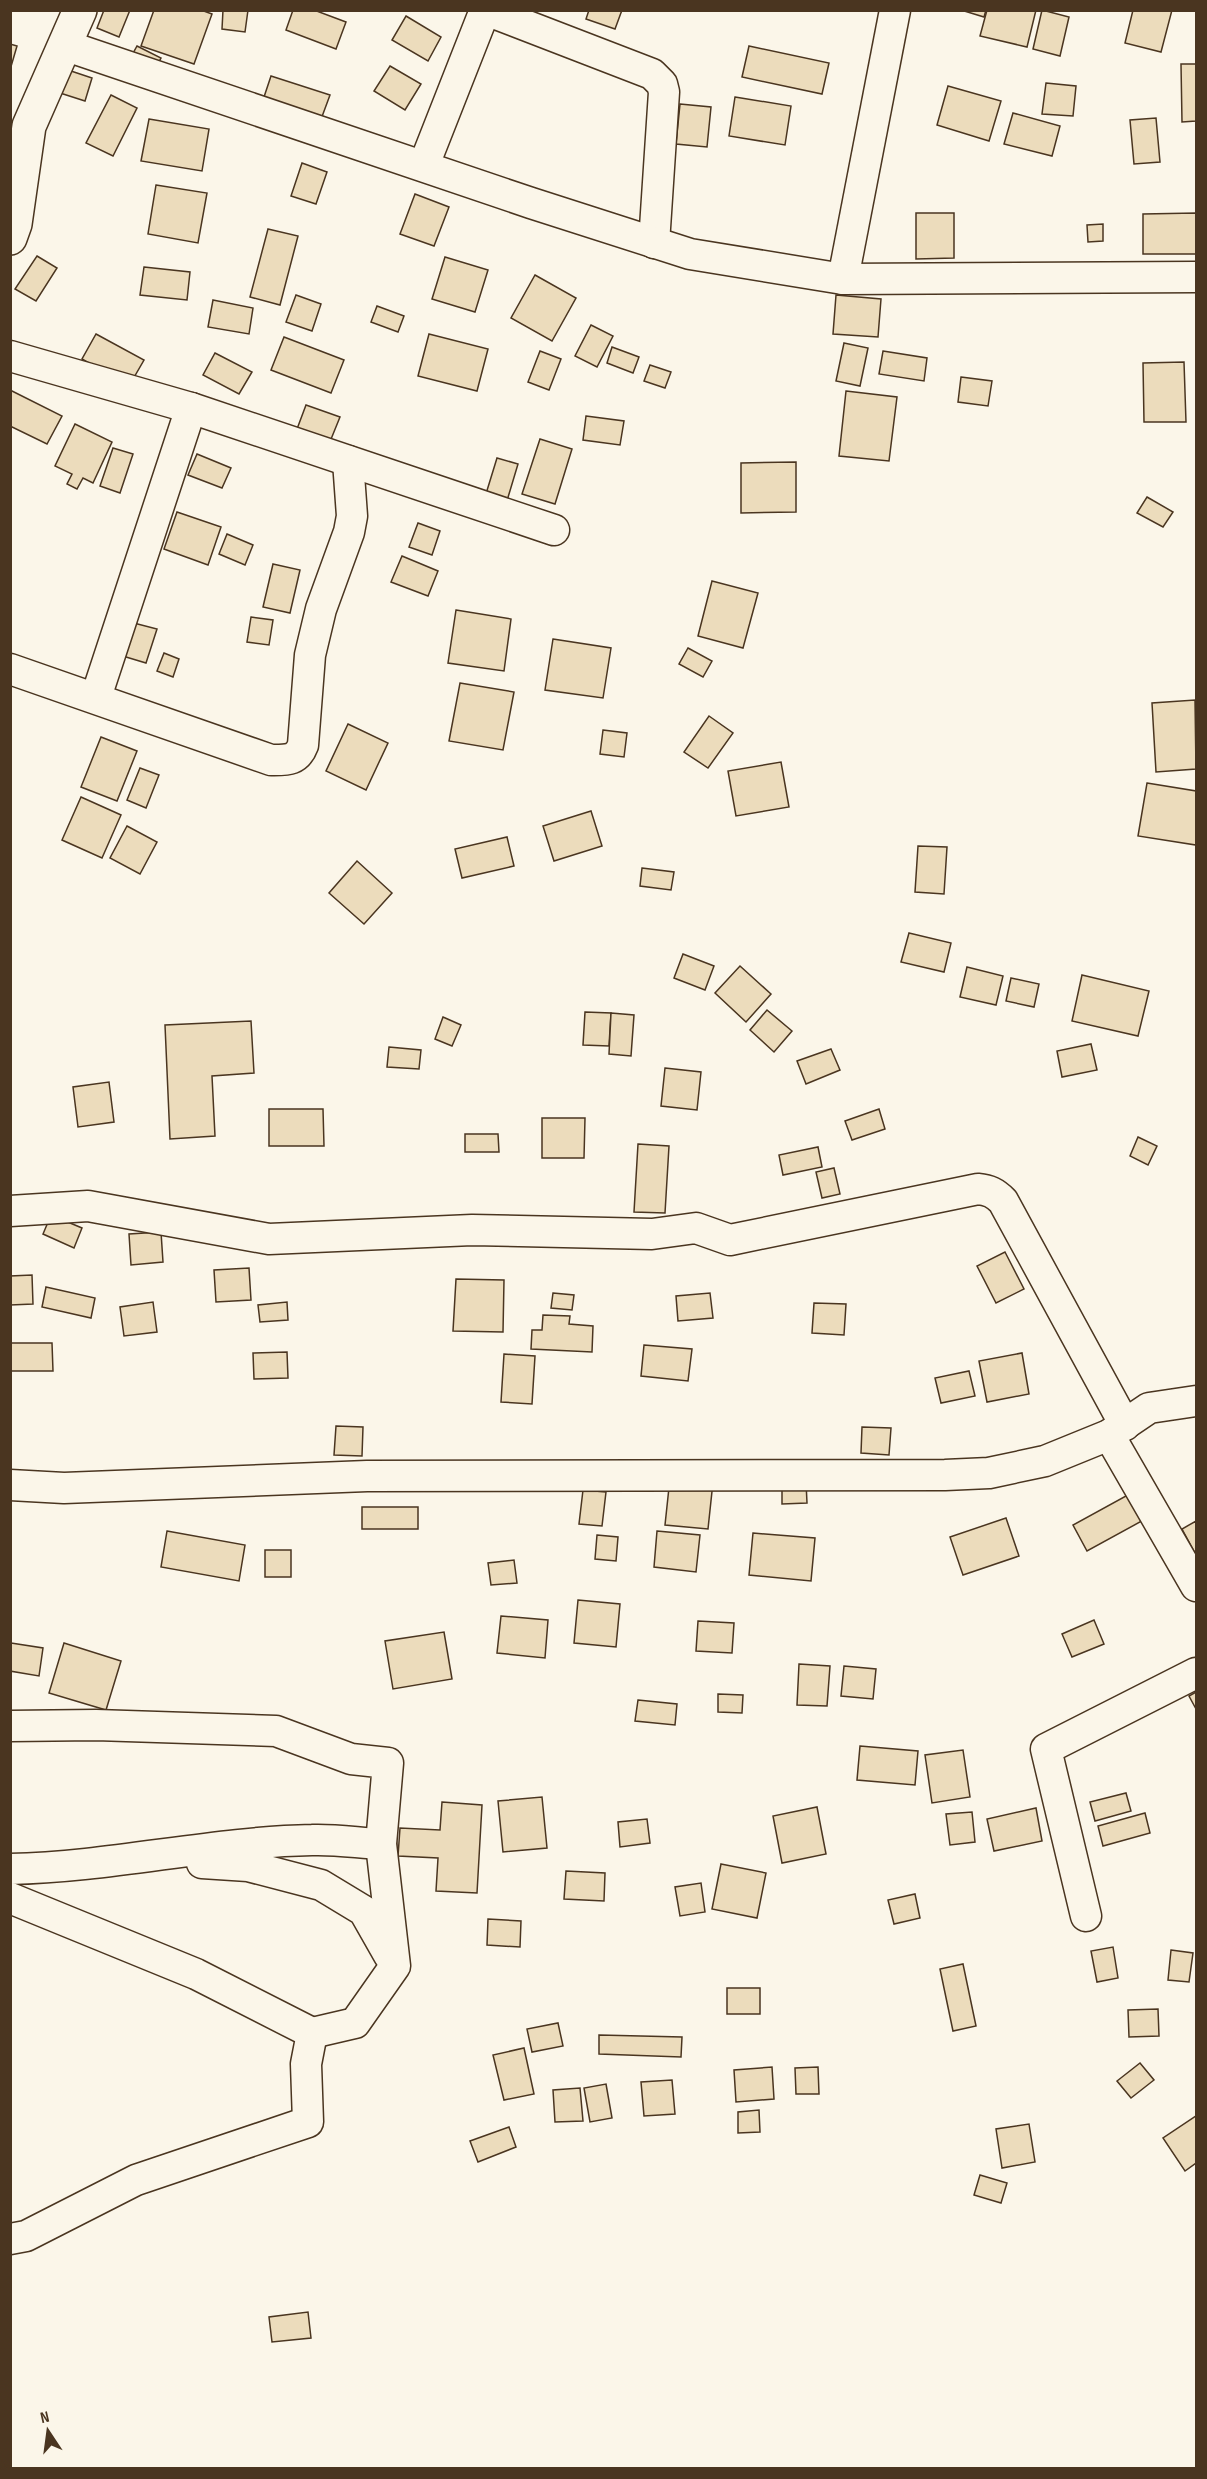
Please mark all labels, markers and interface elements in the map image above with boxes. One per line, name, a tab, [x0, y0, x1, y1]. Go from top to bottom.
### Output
north arrow	[18, 2401, 78, 2461]
text: N	[39, 2408, 51, 2428]

